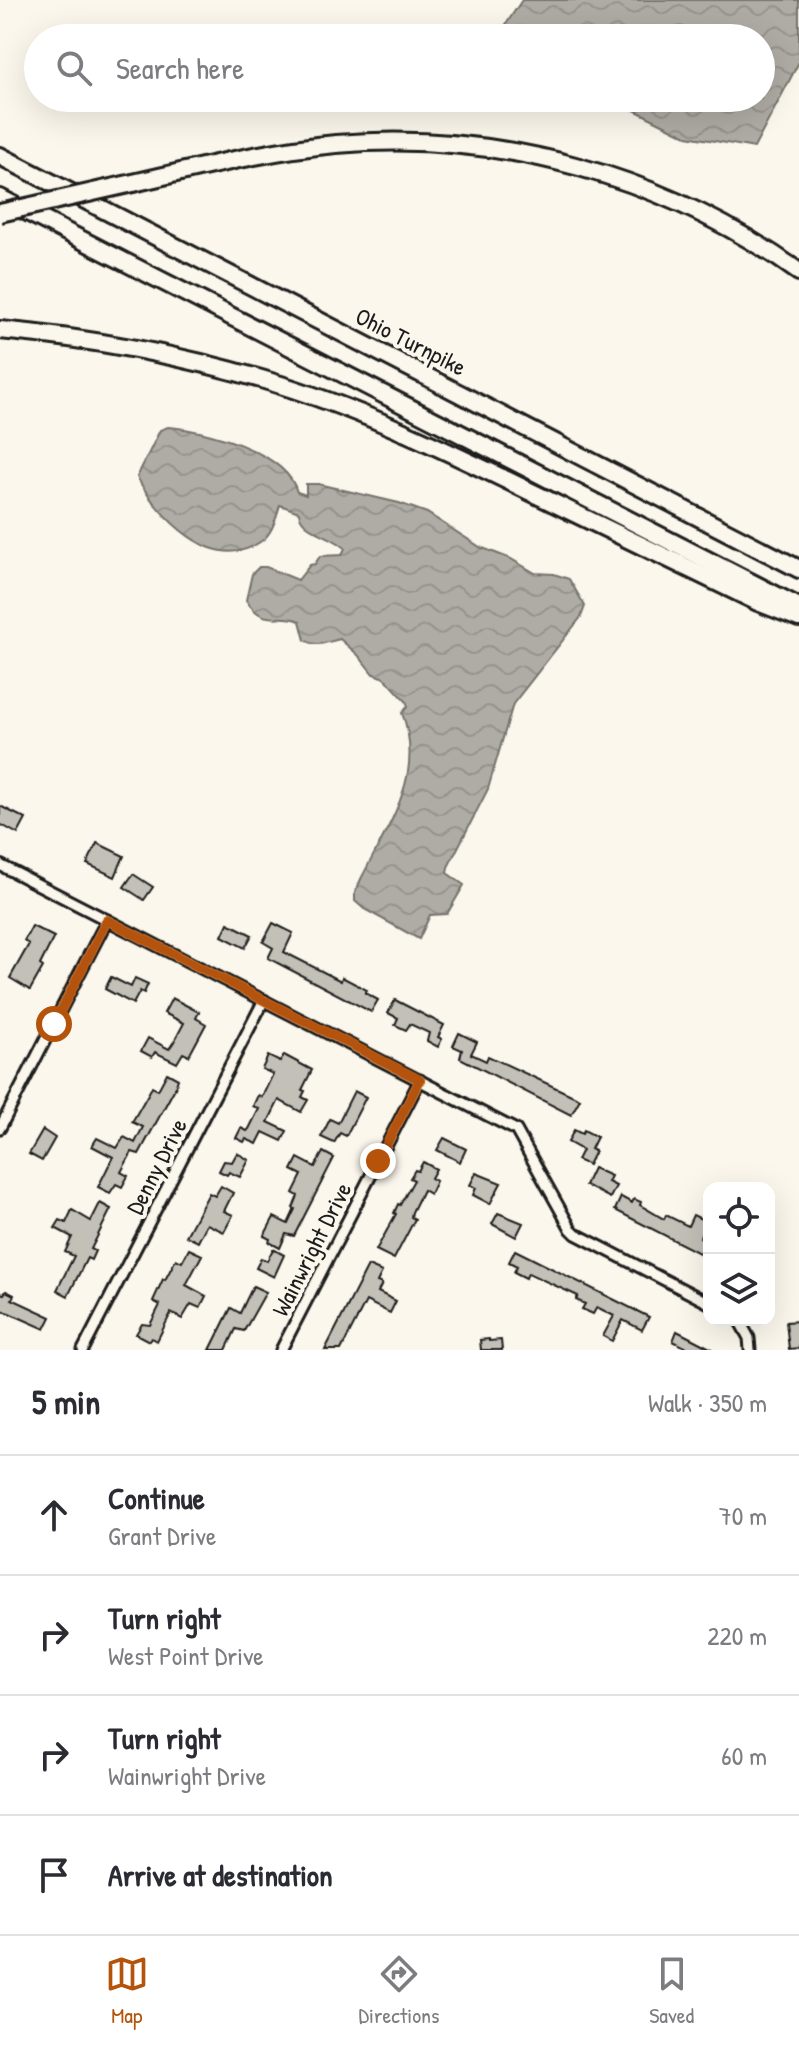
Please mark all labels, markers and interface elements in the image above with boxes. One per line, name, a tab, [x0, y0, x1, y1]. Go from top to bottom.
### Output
search box	[24, 24, 775, 112]
icon: search	[52, 46, 96, 90]
text: Search here	[116, 48, 244, 88]
street label: Ohio Turnpike	[350, 299, 472, 383]
route start	[36, 1006, 72, 1042]
street label: Denny Drive	[118, 1112, 194, 1219]
route end	[360, 1143, 396, 1179]
street label: Wainwright Drive	[264, 1176, 359, 1321]
map controls	[703, 1182, 775, 1326]
button: locate	[703, 1182, 775, 1254]
button: layers	[703, 1254, 775, 1326]
text: 5 min	[32, 1379, 100, 1425]
text: Walk · 350 m	[648, 1385, 767, 1420]
text: Continue	[108, 1478, 205, 1518]
icon: ahead	[32, 1493, 76, 1537]
text: 70 m	[719, 1498, 767, 1533]
text: Grant Drive	[108, 1518, 216, 1553]
text: Turn right	[108, 1598, 221, 1638]
icon: right	[32, 1613, 76, 1657]
text: 220 m	[707, 1618, 767, 1653]
text: West Point Drive	[108, 1638, 264, 1673]
text: Turn right	[108, 1718, 221, 1758]
icon: right	[32, 1733, 76, 1777]
text: 60 m	[721, 1738, 767, 1773]
text: Wainwright Drive	[108, 1758, 266, 1793]
icon: arrive	[32, 1853, 76, 1897]
text: Arrive at destination	[108, 1855, 333, 1895]
tab: Map	[105, 1952, 149, 2030]
tab: Directions	[359, 1952, 440, 2030]
tab: Saved	[649, 1952, 694, 2030]

